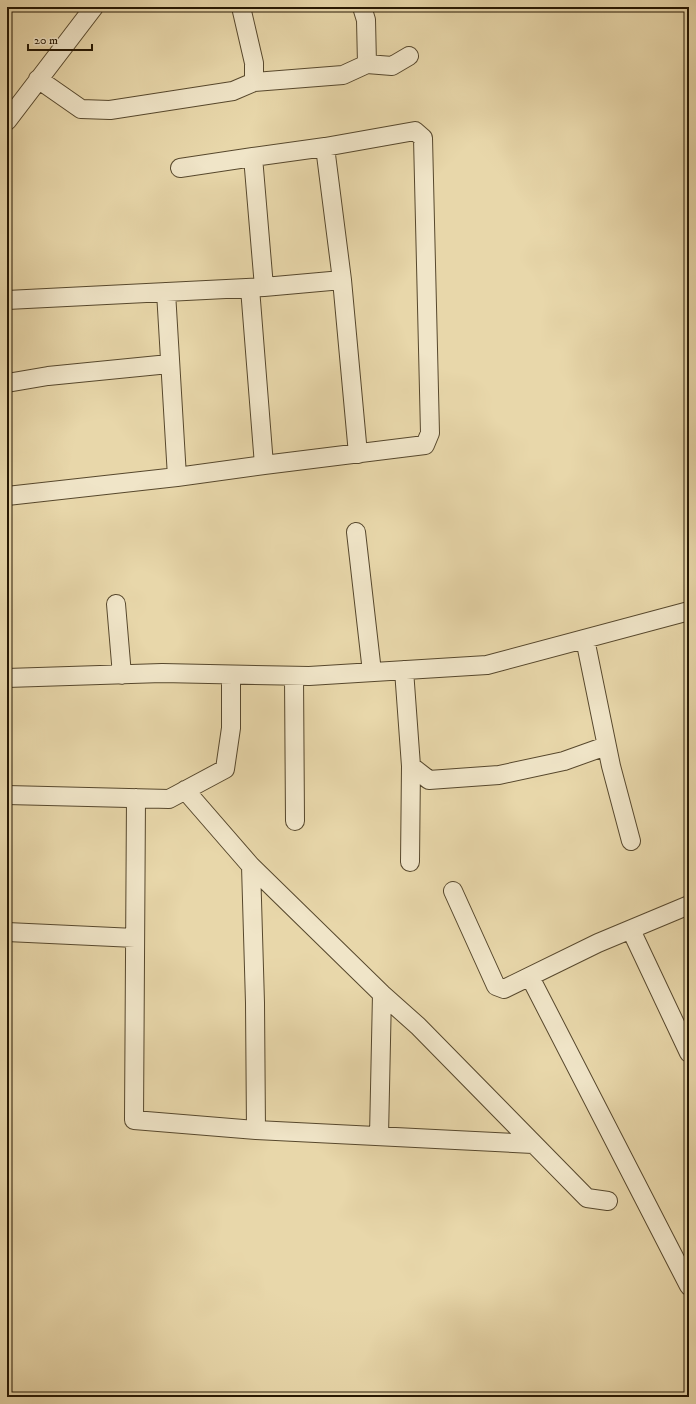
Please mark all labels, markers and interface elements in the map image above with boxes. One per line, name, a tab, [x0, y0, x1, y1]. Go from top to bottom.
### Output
scale bar	[28, 26, 92, 52]
text: 20 m	[34, 33, 58, 48]

